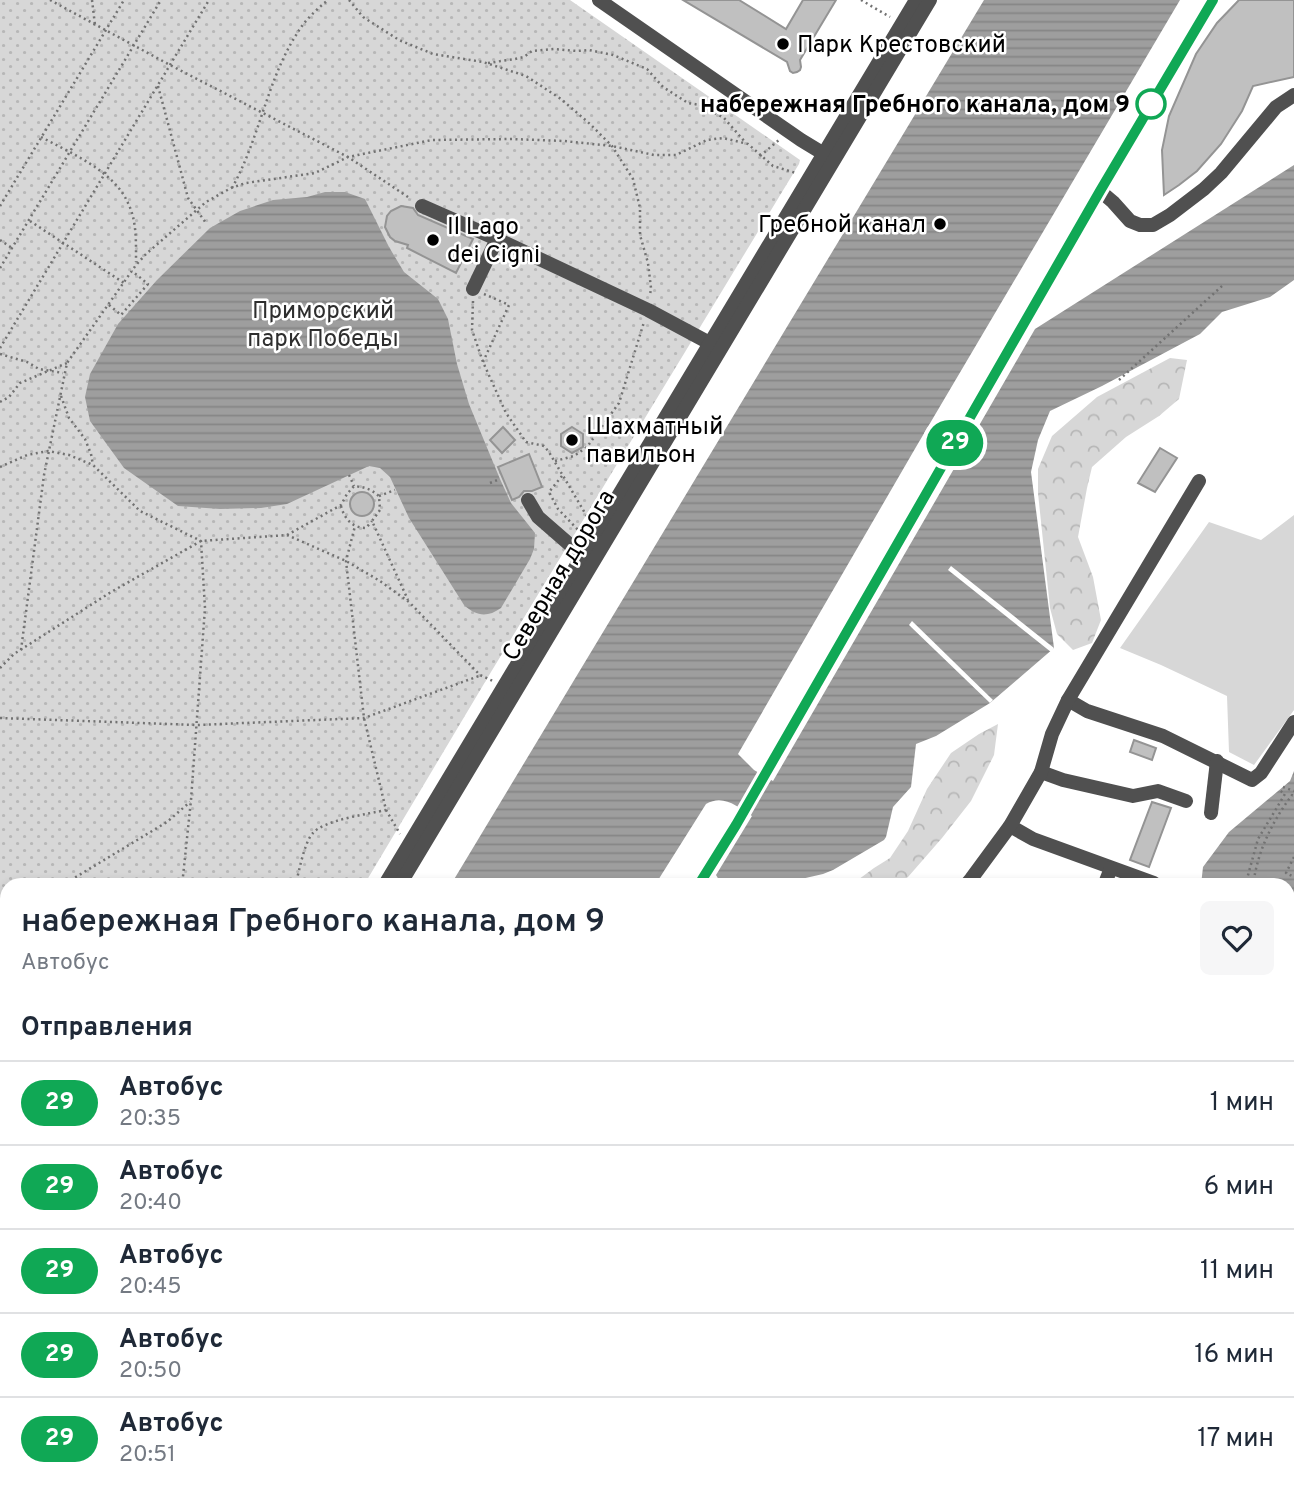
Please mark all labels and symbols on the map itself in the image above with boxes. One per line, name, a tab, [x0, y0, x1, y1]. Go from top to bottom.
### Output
place label: Парк Крестовский	[797, 31, 1006, 61]
marker: Парк Крестовский	[775, 36, 791, 52]
marker: набережная Гребного канала, дом 9	[1136, 89, 1166, 119]
place label: набережная Гребного канала, дом 9	[700, 91, 1130, 121]
place label: Гребной канал	[758, 211, 926, 241]
place label: Il Lago dei Cigni	[447, 213, 540, 271]
marker: Гребной канал	[932, 216, 948, 232]
marker: Il Lago dei Cigni	[425, 232, 441, 248]
park label: Приморский парк Победы	[247, 297, 399, 355]
place label: Шахматный павильон	[586, 413, 723, 471]
line badge: 29	[923, 420, 986, 466]
marker: Шахматный павильон	[564, 432, 580, 448]
street label: Северная дорога	[497, 485, 623, 667]

